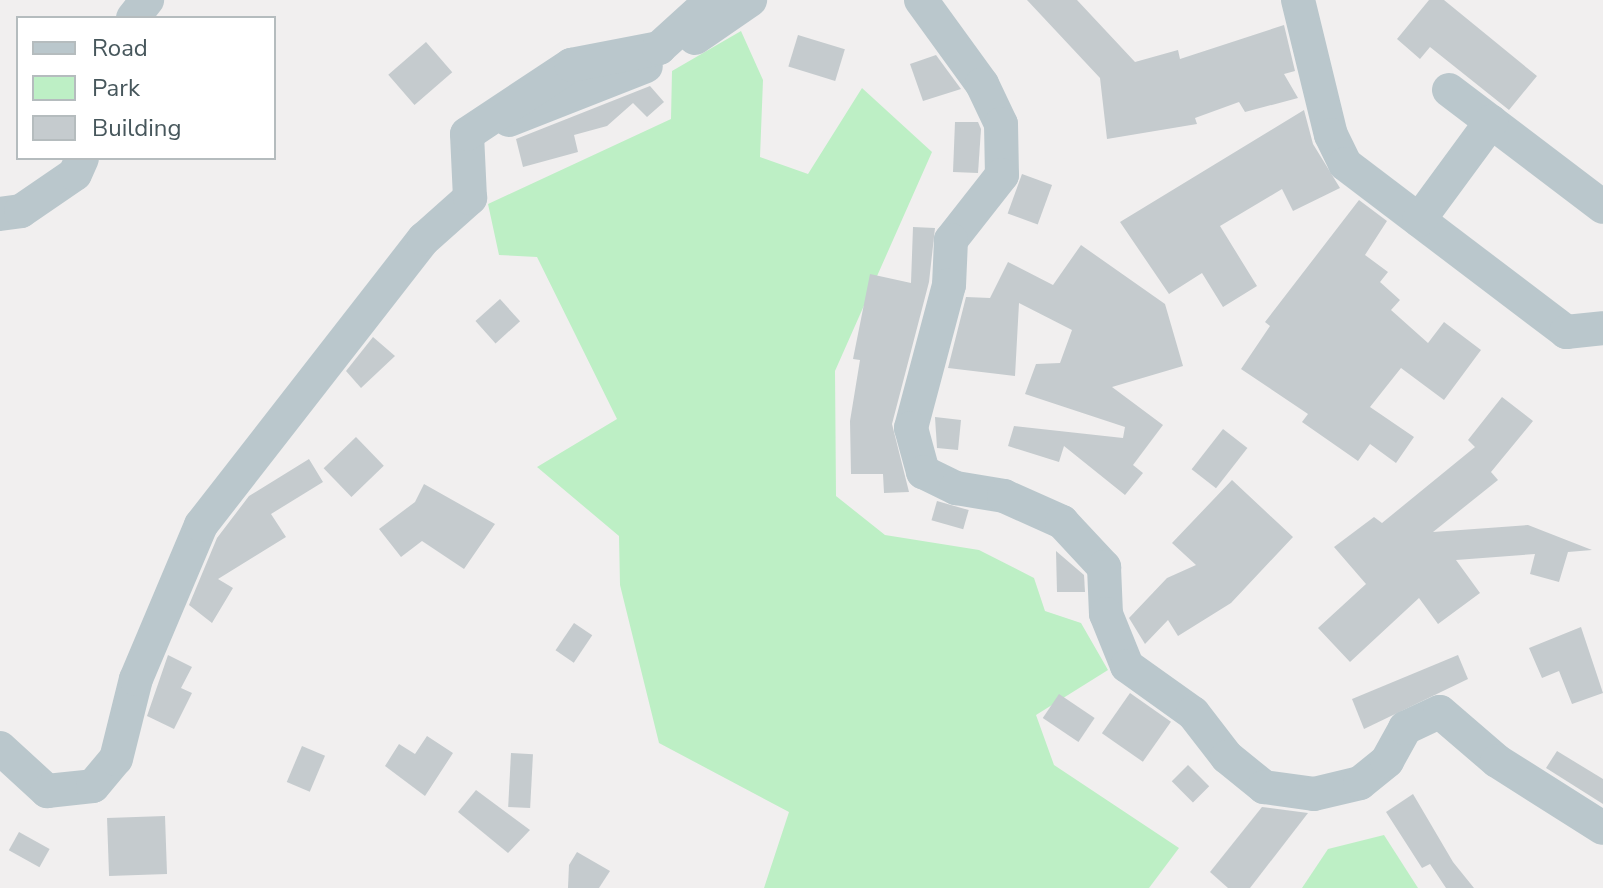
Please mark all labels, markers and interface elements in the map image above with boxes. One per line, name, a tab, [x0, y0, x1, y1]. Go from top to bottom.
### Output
legend	[16, 16, 276, 160]
text: Road	[92, 32, 148, 64]
text: Park	[92, 72, 140, 104]
text: Building	[92, 112, 182, 144]

